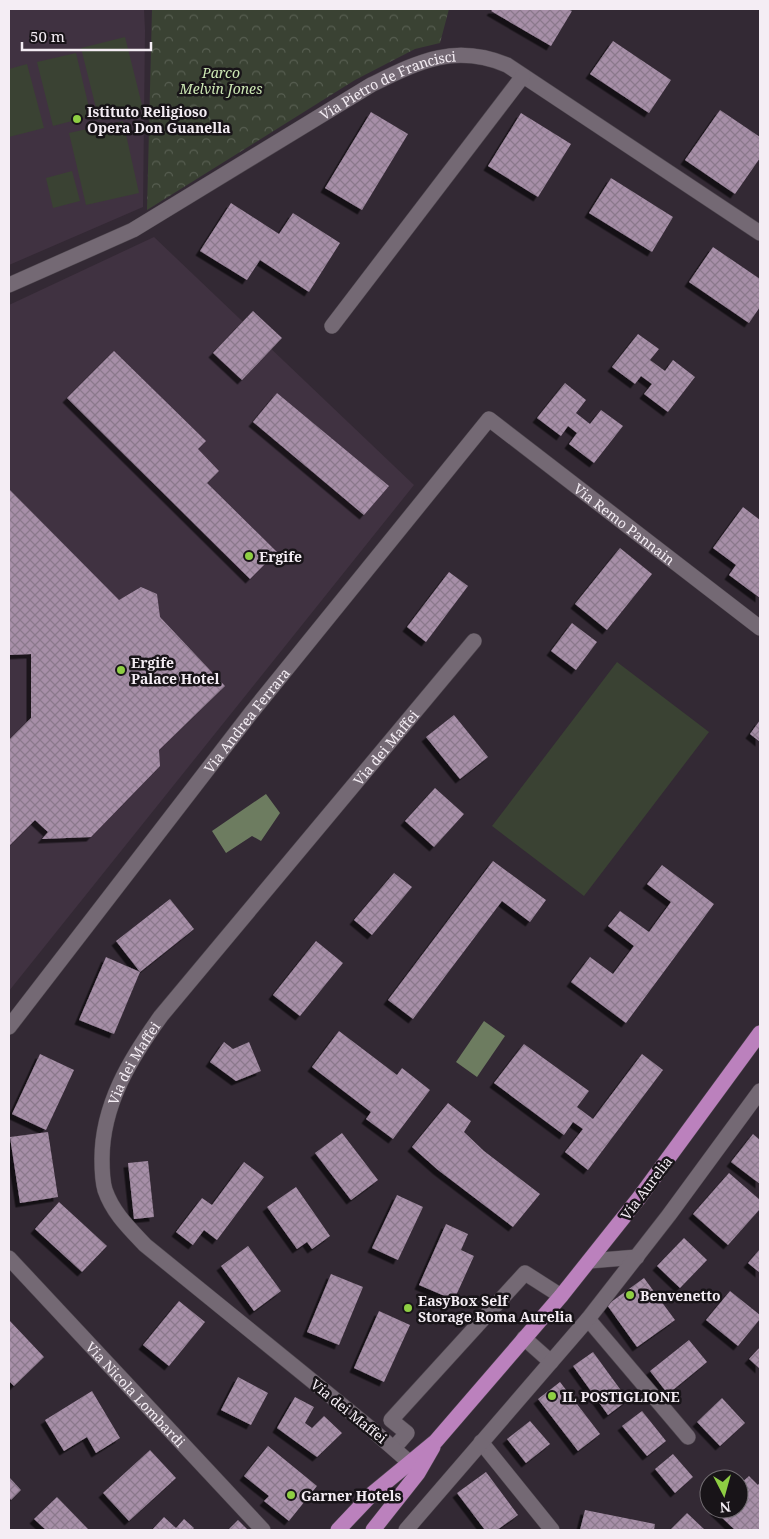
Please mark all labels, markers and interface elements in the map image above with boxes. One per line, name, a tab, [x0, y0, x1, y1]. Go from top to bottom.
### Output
scale bar	[22, 20, 151, 52]
text: 50 m	[30, 26, 65, 46]
street label: Via Pietro de Francisci	[316, 46, 457, 124]
park label: Parco Melvin Jones	[179, 63, 263, 98]
place label: Istituto Religioso Opera Don Guanella	[87, 102, 231, 137]
marker: Istituto Religioso Opera Don Guanella	[71, 113, 83, 125]
street label: Via Remo Pannain	[570, 479, 679, 569]
place label: Ergife	[259, 547, 302, 566]
marker: Ergife	[243, 550, 255, 562]
place label: Ergife Palace Hotel	[131, 653, 219, 688]
street label: Via Andrea Ferrara	[199, 663, 294, 777]
marker: Ergife Palace Hotel	[115, 664, 127, 676]
street label: Via dei Maffei	[348, 705, 423, 789]
street label: Via dei Maffei	[103, 1017, 164, 1107]
street label: Via Aurelia	[616, 1152, 676, 1224]
place label: Benvenetto	[640, 1286, 721, 1305]
marker: Benvenetto	[624, 1289, 636, 1301]
place label: EasyBox Self Storage Roma Aurelia	[418, 1291, 573, 1326]
marker: EasyBox Self Storage Roma Aurelia	[402, 1302, 414, 1314]
street label: Via Nicola Lombardi	[82, 1337, 190, 1451]
street label: Via dei Maffei	[307, 1374, 391, 1448]
place label: IL POSTIGLIONE	[562, 1387, 680, 1406]
marker: IL POSTIGLIONE	[546, 1390, 558, 1402]
north arrow	[699, 1469, 749, 1519]
place label: Garner Hotels	[301, 1486, 401, 1505]
marker: Garner Hotels	[285, 1489, 297, 1501]
text: N	[719, 1497, 732, 1517]

